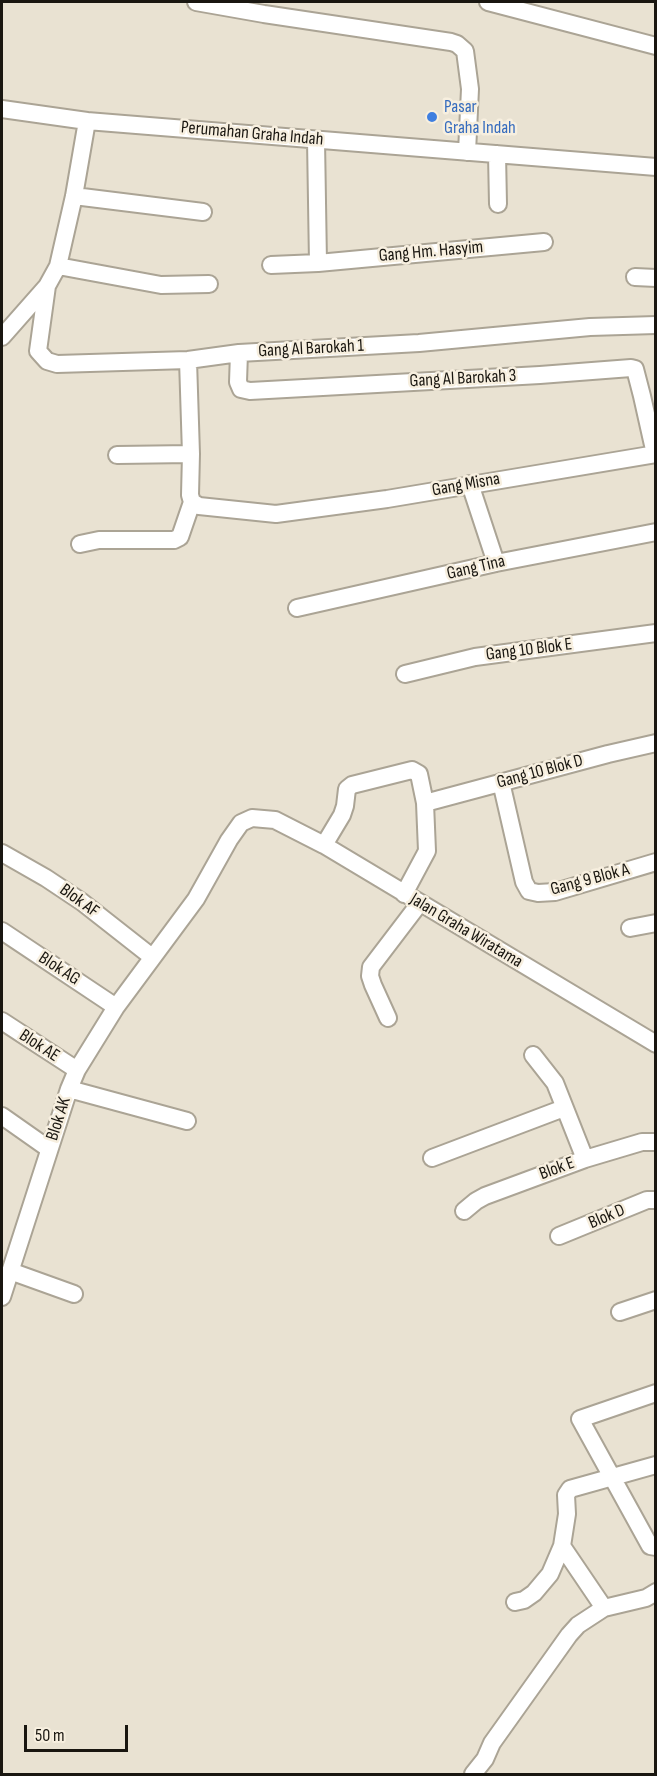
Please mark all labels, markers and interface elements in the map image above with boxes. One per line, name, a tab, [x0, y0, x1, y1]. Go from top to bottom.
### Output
place label: Pasar Graha Indah	[444, 96, 516, 138]
marker: Pasar Graha Indah	[425, 110, 439, 124]
street label: Perumahan Graha Indah	[180, 117, 324, 151]
street label: Gang Hm. Hasyim	[378, 237, 484, 267]
street label: Gang Al Barokah 1	[258, 335, 364, 363]
street label: Gang Al Barokah 3	[409, 365, 517, 393]
street label: Gang Misna	[430, 468, 502, 502]
street label: Gang Tina	[445, 551, 507, 585]
street label: Gang 10 Blok E	[485, 634, 573, 666]
street label: Gang 10 Blok D	[495, 750, 585, 794]
street label: Gang 9 Blok A	[548, 859, 632, 901]
street label: Blok AF	[55, 880, 103, 922]
street label: Jalan Graha Wiratama	[406, 889, 526, 973]
street label: Blok AG	[34, 948, 84, 990]
street label: Blok AE	[15, 1025, 63, 1067]
street label: Blok AK	[42, 1095, 76, 1143]
street label: Blok E	[536, 1153, 578, 1185]
street label: Blok D	[586, 1200, 628, 1234]
scale bar	[27, 1713, 130, 1751]
text: 50 m	[35, 1725, 65, 1746]

